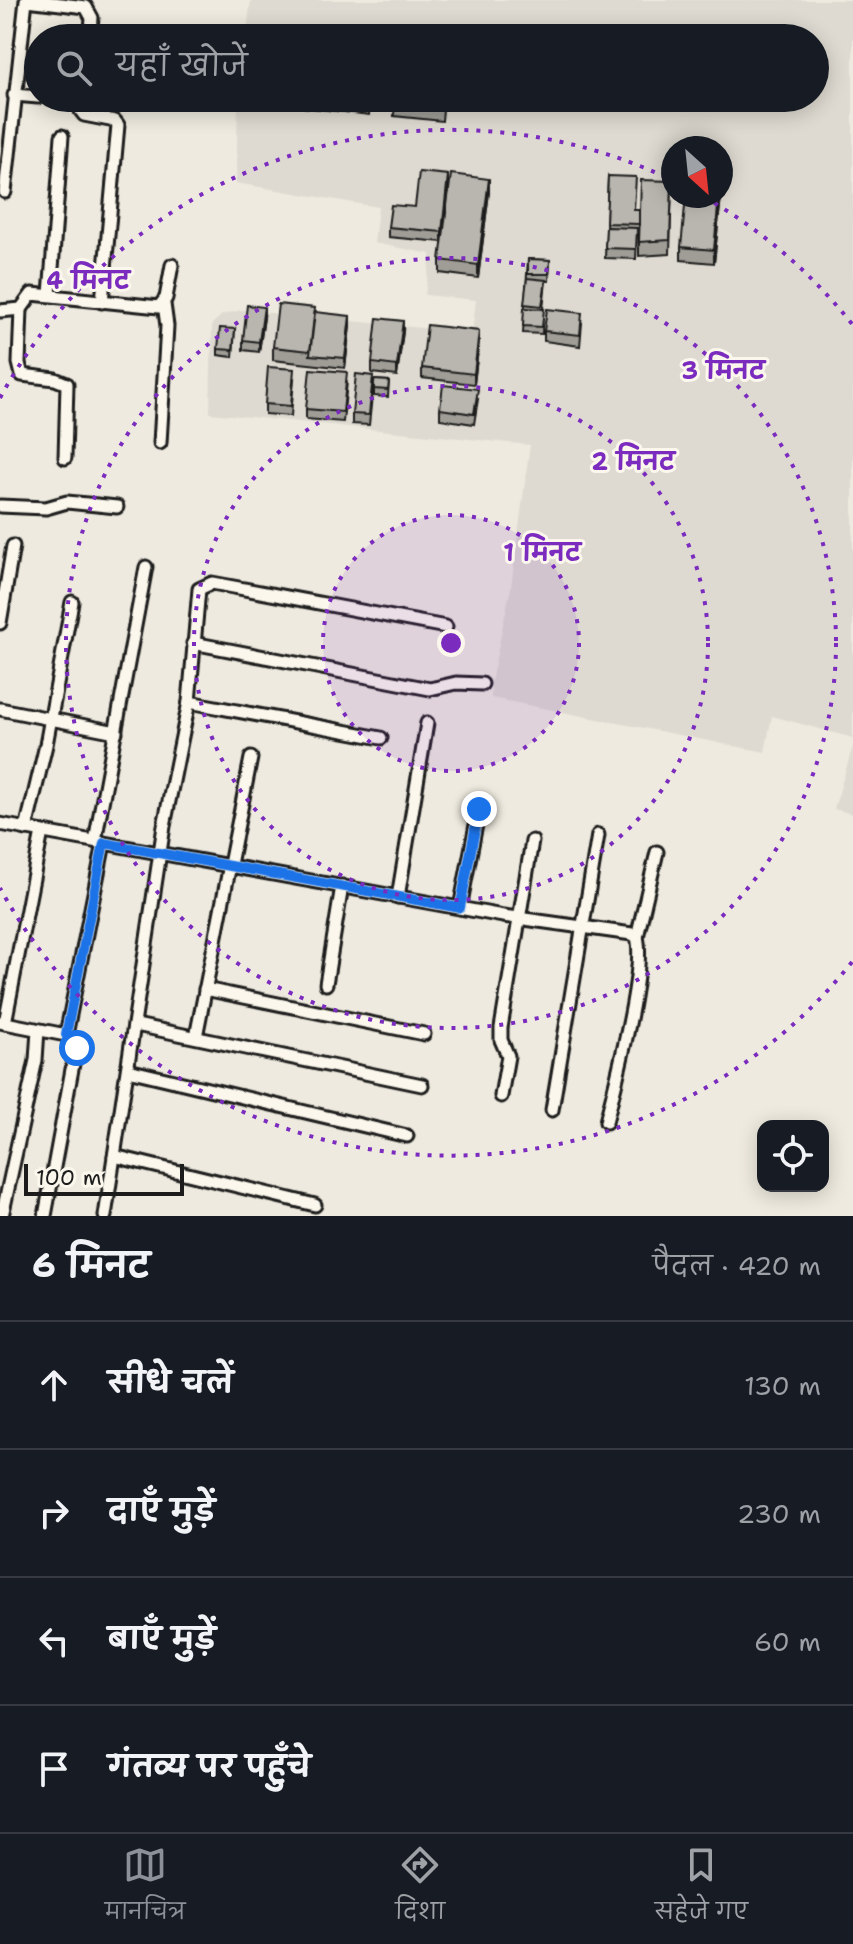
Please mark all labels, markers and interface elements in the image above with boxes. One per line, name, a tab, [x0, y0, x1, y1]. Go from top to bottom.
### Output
search box	[24, 24, 829, 112]
text: यहाँ खोजें	[116, 45, 248, 86]
icon: search	[52, 46, 96, 90]
north arrow	[661, 136, 733, 208]
text: 4 मिनट	[46, 261, 132, 297]
text: 3 मिनट	[681, 351, 767, 387]
text: 2 मिनट	[591, 442, 677, 478]
text: 1 मिनट	[503, 533, 583, 569]
centre of rings	[437, 629, 465, 657]
route end	[461, 791, 497, 827]
route start	[59, 1030, 95, 1066]
map controls	[757, 1120, 829, 1192]
button: locate	[757, 1120, 829, 1192]
scale bar	[24, 1160, 184, 1196]
text: 100 m	[36, 1163, 102, 1192]
text: 6 मिनट	[32, 1242, 150, 1288]
text: पैदल · 420 m	[653, 1248, 821, 1283]
text: सीधे चलें	[108, 1362, 233, 1403]
icon: ahead	[32, 1363, 76, 1407]
text: 130 m	[744, 1368, 821, 1403]
text: दाएँ मुड़ें	[108, 1490, 215, 1531]
icon: right	[32, 1491, 76, 1535]
text: 230 m	[737, 1496, 821, 1531]
text: बाएँ मुड़ें	[108, 1618, 216, 1659]
icon: left	[32, 1619, 76, 1663]
text: 60 m	[754, 1624, 821, 1659]
text: गंतव्य पर पहुँचे	[108, 1746, 311, 1787]
icon: arrive	[32, 1747, 76, 1791]
tab: मानचित्र	[105, 1843, 186, 1936]
tab: दिशा	[395, 1843, 445, 1936]
tab: सहेजे गए	[655, 1843, 748, 1936]

